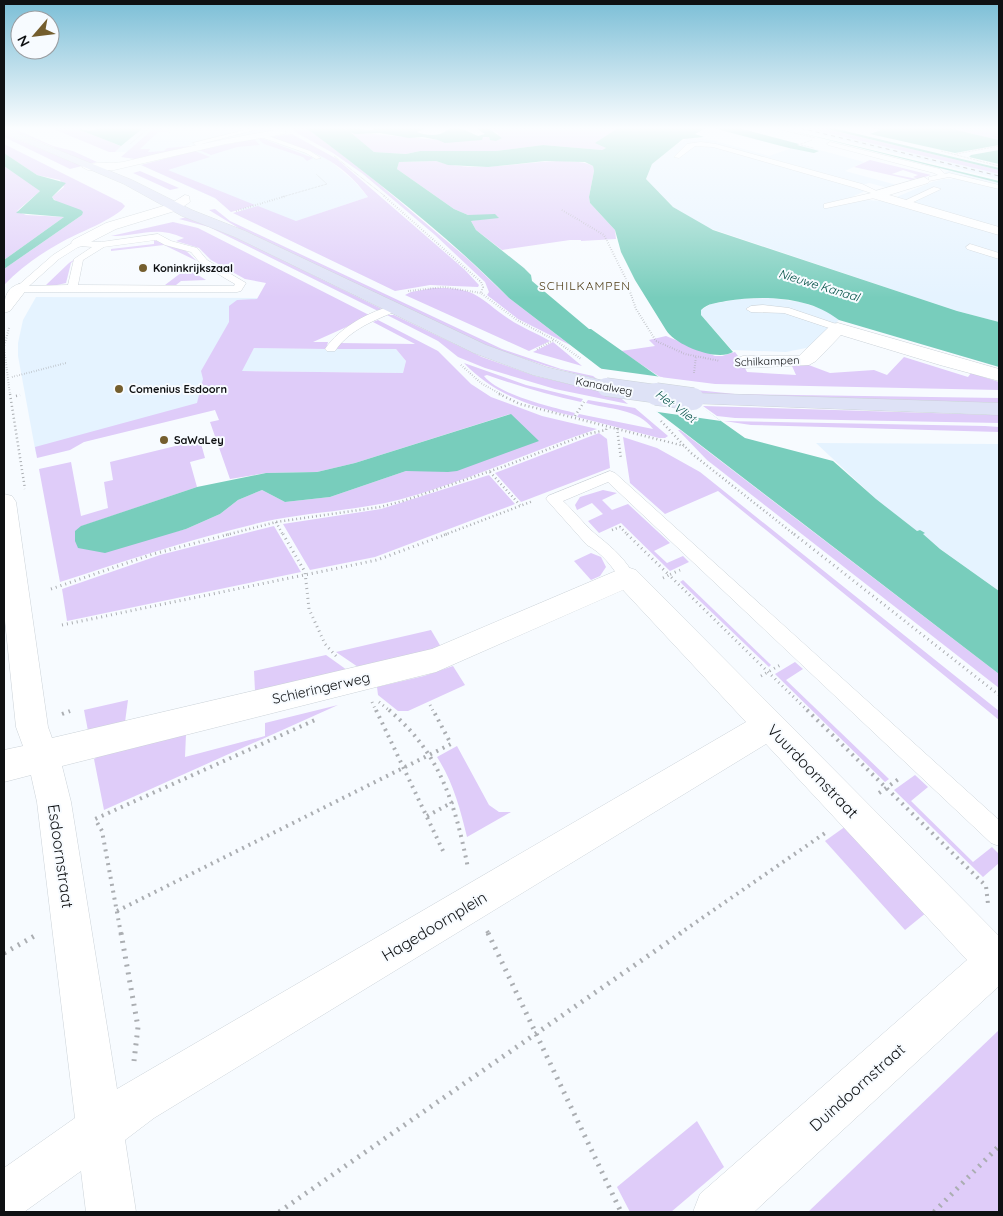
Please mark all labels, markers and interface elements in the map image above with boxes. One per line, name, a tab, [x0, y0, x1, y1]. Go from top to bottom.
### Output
north arrow	[10, 10, 60, 60]
text: N	[13, 32, 34, 50]
place label: Koninkrijkszaal	[153, 261, 233, 275]
marker: Koninkrijkszaal	[137, 262, 149, 274]
water label: Nieuwe Kanaal	[777, 266, 862, 305]
district label: SCHILKAMPEN	[539, 278, 631, 293]
street label: Schilkampen	[734, 353, 800, 369]
street label: Kanaalweg	[574, 374, 634, 398]
place label: Comenius Esdoorn	[129, 382, 227, 396]
marker: Comenius Esdoorn	[113, 383, 125, 395]
water label: Het Vliet	[653, 386, 701, 427]
place label: SaWaLey	[174, 433, 224, 447]
marker: SaWaLey	[158, 434, 170, 446]
street label: Schieringerweg	[270, 668, 372, 708]
street label: Vuurdoornstraat	[763, 720, 863, 822]
street label: Esdoornstraat	[44, 803, 78, 909]
street label: Hagedoornplein	[378, 887, 490, 965]
street label: Duindoornstraat	[805, 1039, 909, 1135]

